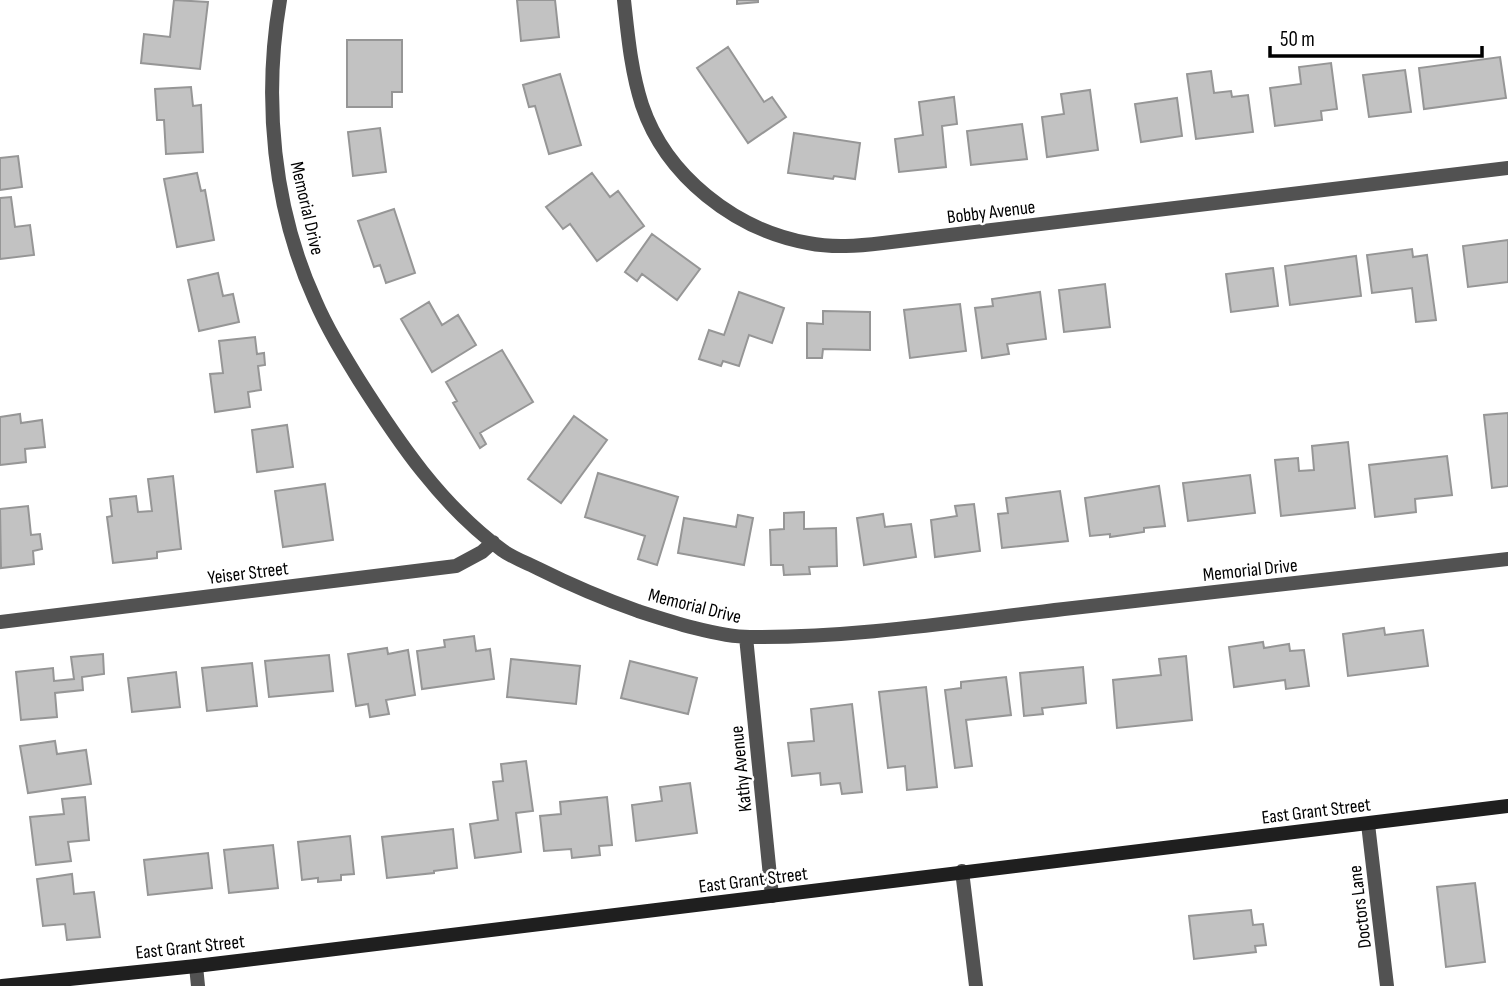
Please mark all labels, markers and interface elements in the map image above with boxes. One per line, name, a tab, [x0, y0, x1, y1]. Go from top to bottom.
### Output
scale bar	[1270, 14, 1482, 58]
text: 50 m	[1280, 27, 1315, 52]
street label: Memorial Drive	[285, 159, 328, 257]
street label: Bobby Avenue	[946, 196, 1037, 229]
street label: Memorial Drive	[1202, 554, 1299, 587]
street label: Yeiser Street	[207, 557, 290, 590]
street label: Memorial Drive	[646, 584, 744, 629]
street label: Kathy Avenue	[726, 725, 757, 813]
street label: East Grant Street	[1260, 793, 1372, 830]
street label: East Grant Street	[697, 862, 809, 899]
street label: Doctors Lane	[1344, 864, 1377, 950]
street label: East Grant Street	[134, 930, 246, 965]

